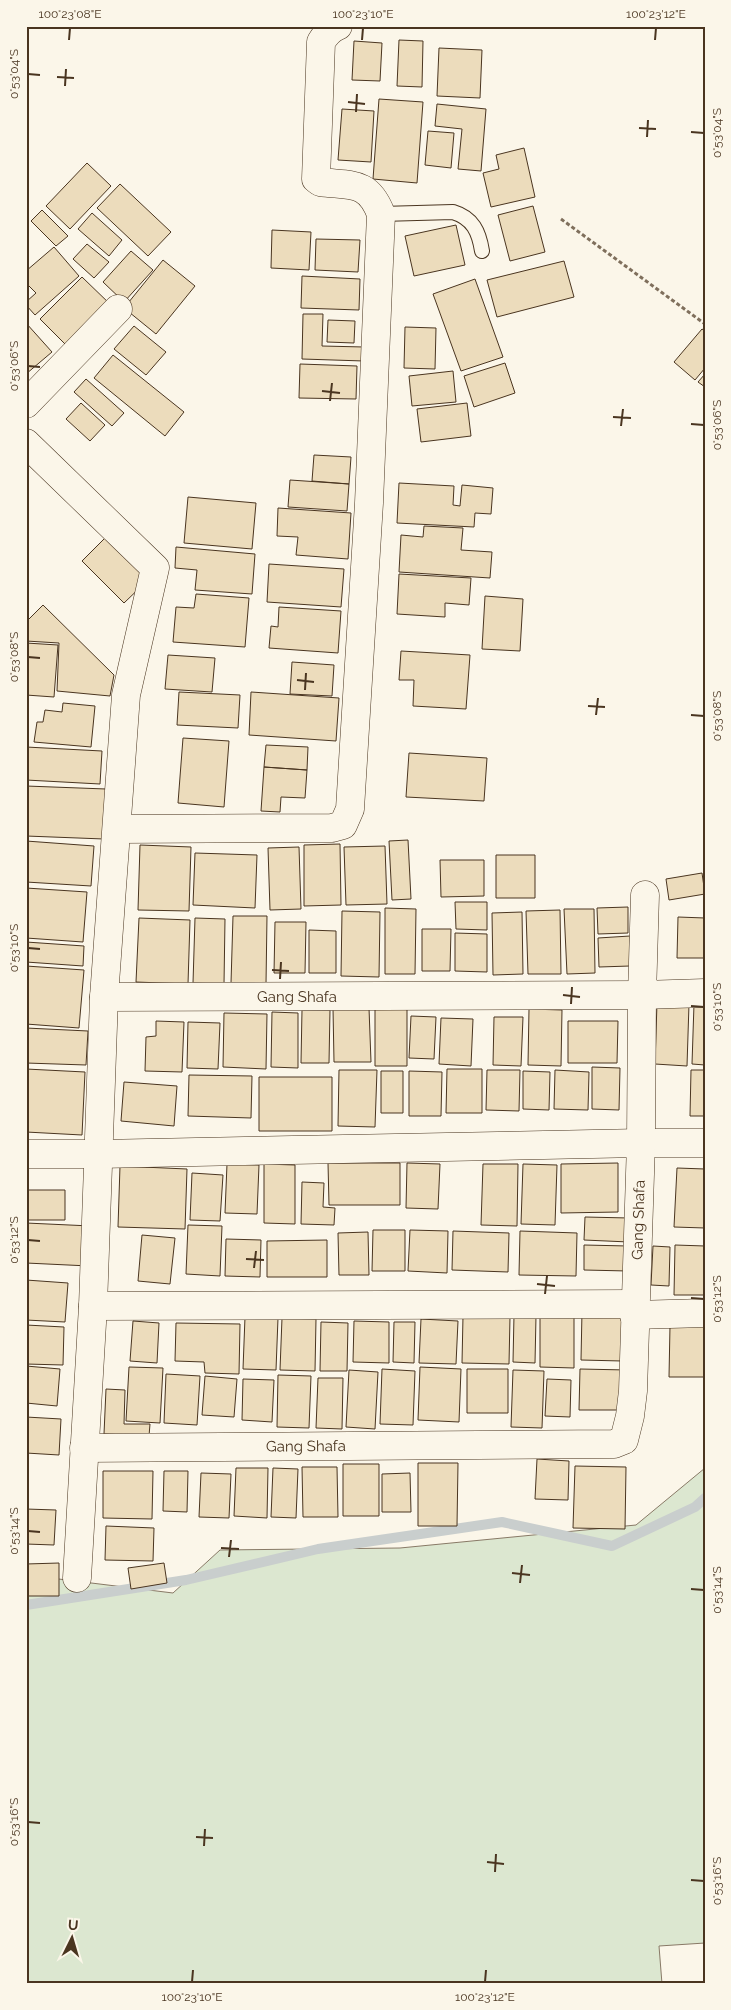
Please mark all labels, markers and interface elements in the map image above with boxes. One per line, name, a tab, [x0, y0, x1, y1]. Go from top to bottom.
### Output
text: 100°23'08"E	[39, 7, 101, 21]
text: 100°23'10"E	[333, 7, 393, 21]
text: 100°23'12"E	[626, 7, 686, 21]
text: 0°53'04"S	[7, 49, 21, 99]
text: 0°53'04"S	[710, 108, 724, 158]
text: 0°53'06"S	[7, 341, 21, 391]
text: 0°53'06"S	[710, 400, 724, 450]
text: 0°53'08"S	[7, 632, 21, 682]
text: 0°53'08"S	[710, 691, 724, 741]
text: 0°53'10"S	[7, 924, 21, 972]
text: 0°53'10"S	[710, 983, 724, 1031]
street label: Gang Shafa	[257, 988, 337, 1006]
street label: Gang Shafa	[628, 1180, 649, 1260]
text: 0°53'12"S	[7, 1216, 21, 1264]
text: 0°53'12"S	[710, 1275, 724, 1323]
street label: Gang Shafa	[266, 1437, 346, 1456]
text: 0°53'14"S	[7, 1507, 21, 1555]
text: 0°53'14"S	[710, 1566, 724, 1614]
text: 0°53'16"S	[7, 1798, 21, 1846]
text: 0°53'16"S	[710, 1857, 724, 1905]
north arrow	[48, 1912, 98, 1962]
text: U	[67, 1917, 79, 1933]
text: 100°23'10"E	[162, 1990, 222, 2004]
text: 100°23'12"E	[455, 1990, 515, 2004]

